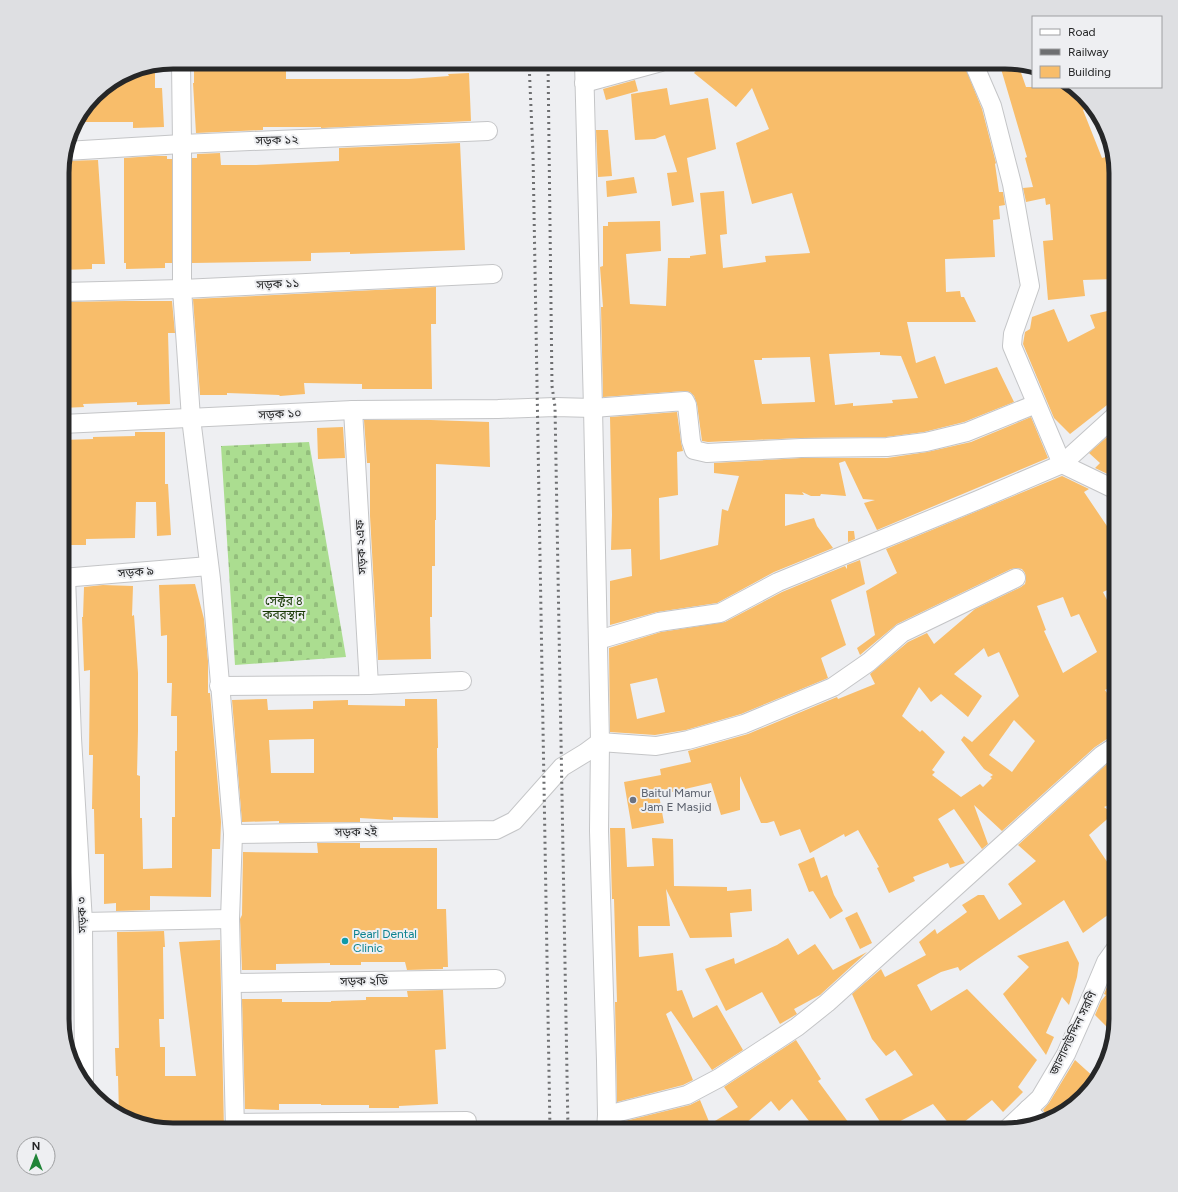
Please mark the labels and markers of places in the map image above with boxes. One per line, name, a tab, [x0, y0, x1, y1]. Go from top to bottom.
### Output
place label: Baitul Mamur Jam E Masjid	[641, 786, 711, 814]
marker: Baitul Mamur Jam E Masjid	[628, 795, 638, 805]
place label: Pearl Dental Clinic	[353, 927, 417, 955]
marker: Pearl Dental Clinic	[340, 936, 350, 946]

